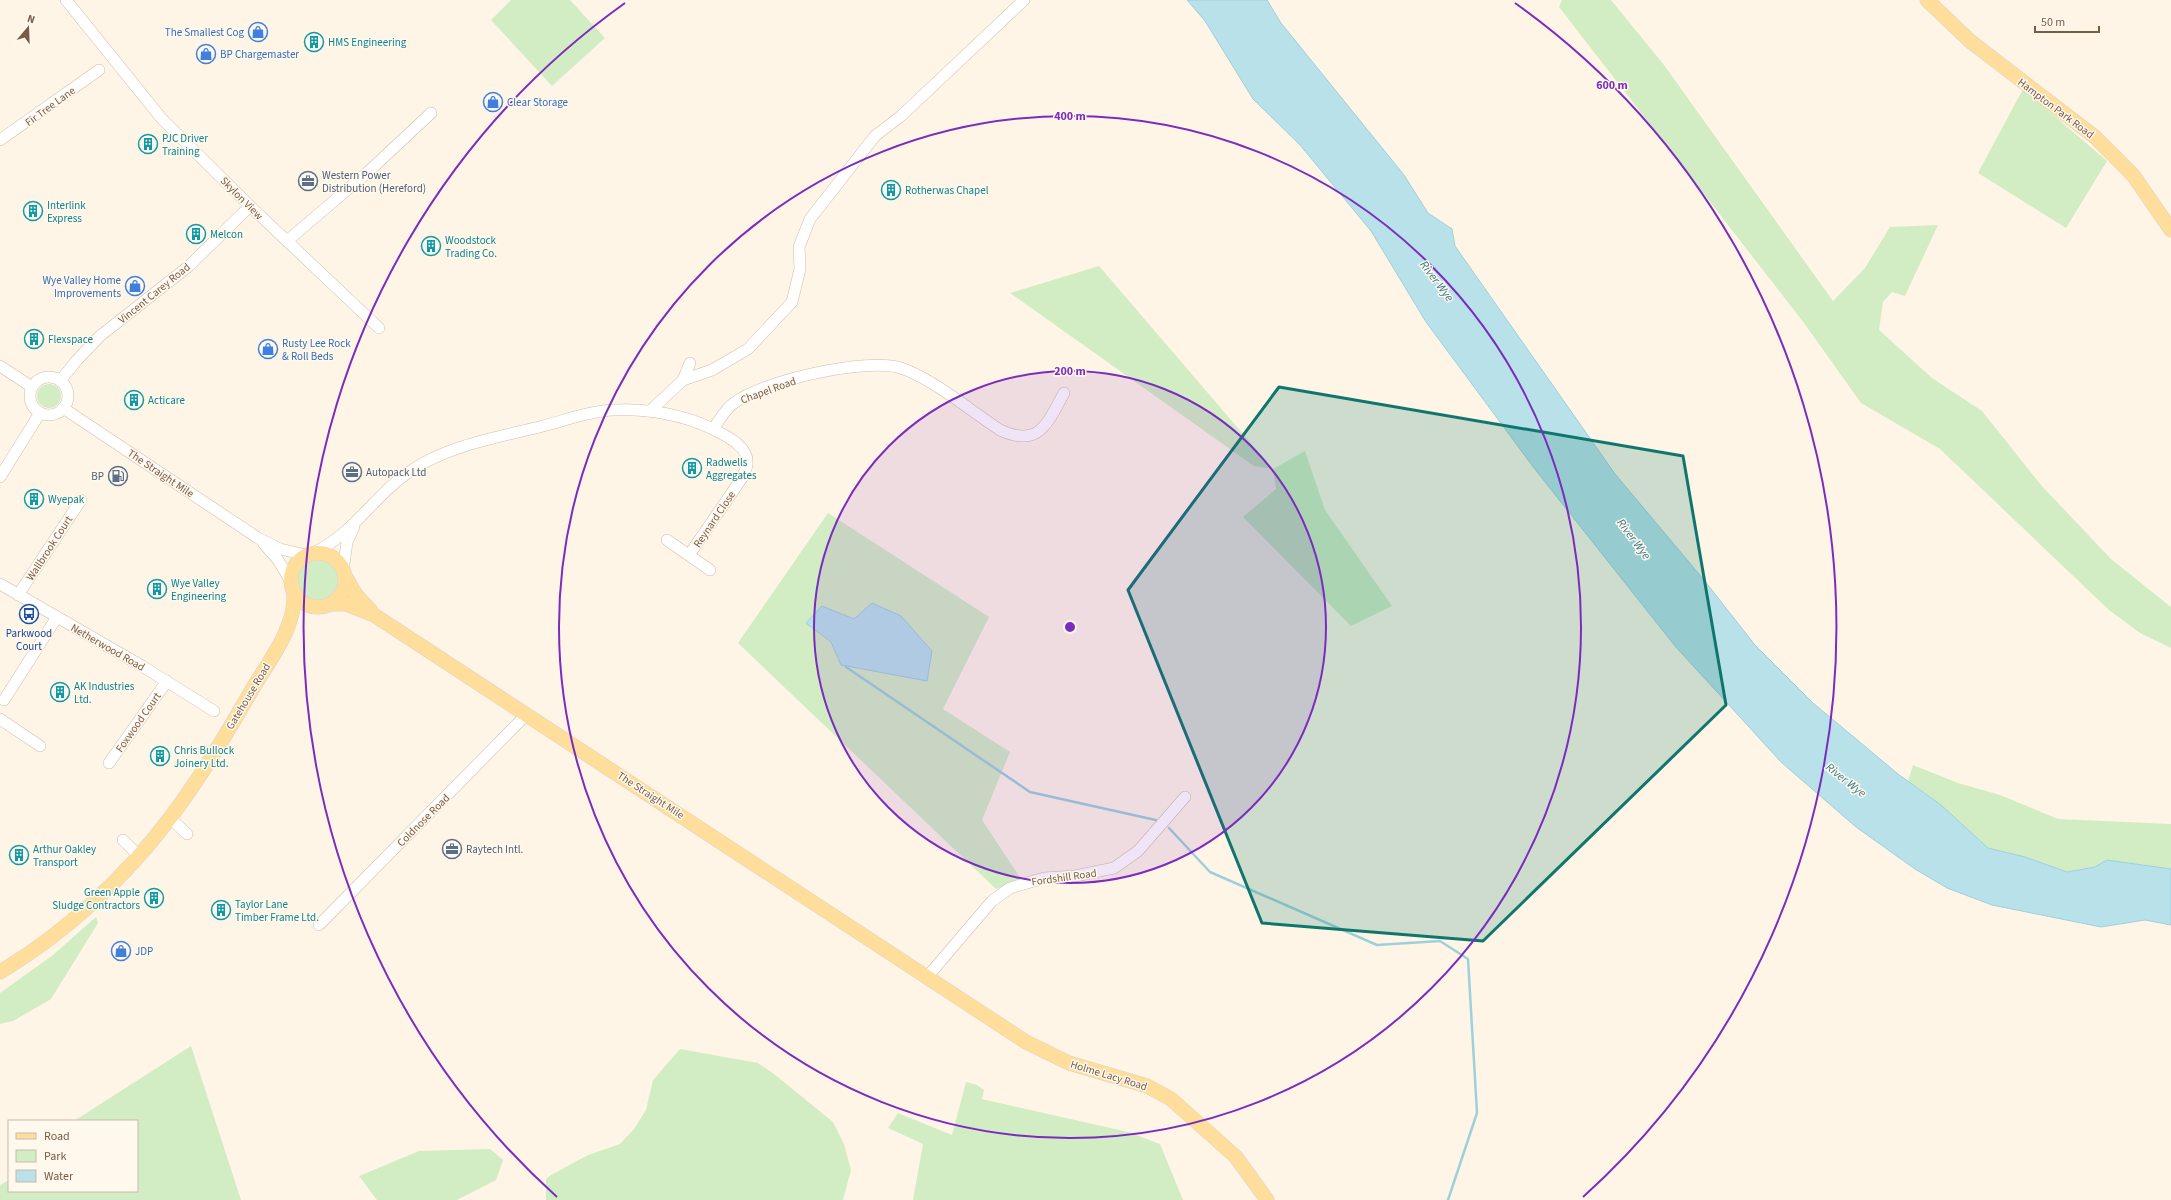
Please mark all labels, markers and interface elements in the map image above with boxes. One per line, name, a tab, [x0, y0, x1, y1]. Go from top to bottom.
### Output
north arrow	[8, 8, 48, 48]
scale bar	[2035, 8, 2099, 34]
text: N	[25, 11, 37, 27]
text: 50 m	[2041, 14, 2065, 31]
shop icon: The Smallest Cog	[247, 21, 269, 43]
place label: The Smallest Cog	[165, 25, 244, 40]
building icon: HMS Engineering	[303, 31, 325, 53]
place label: HMS Engineering	[328, 35, 407, 50]
shop icon: BP Chargemaster	[195, 43, 217, 65]
place label: BP Chargemaster	[220, 47, 299, 62]
street label: Hampton Park Road	[2014, 75, 2097, 142]
text: 600 m	[1596, 77, 1628, 94]
street label: Fir Tree Lane	[22, 83, 79, 130]
shop icon: Clear Storage	[482, 91, 504, 113]
place label: Clear Storage	[507, 95, 569, 110]
text: 400 m	[1054, 108, 1086, 125]
place label: PJC Driver Training	[162, 131, 208, 159]
building icon: PJC Driver Training	[137, 133, 159, 155]
place label: Western Power Distribution (Hereford)	[322, 168, 426, 196]
office icon: Western Power Distribution (Hereford)	[297, 170, 319, 192]
street label: Skylon View	[217, 174, 267, 223]
building icon: Rotherwas Chapel	[880, 179, 902, 201]
place label: Rotherwas Chapel	[905, 183, 989, 198]
place label: Interlink Express	[47, 198, 86, 226]
building icon: Interlink Express	[22, 200, 44, 222]
building icon: Melcon	[185, 223, 207, 245]
place label: Melcon	[210, 227, 243, 242]
place label: Woodstock Trading Co.	[445, 233, 497, 261]
building icon: Woodstock Trading Co.	[420, 235, 442, 257]
water label: River Wye	[1416, 257, 1458, 305]
street label: Vincent Carey Road	[115, 260, 193, 327]
place label: Wye Valley Home Improvements	[42, 273, 122, 301]
shop icon: Wye Valley Home Improvements	[124, 275, 146, 297]
building icon: Flexspace	[23, 328, 45, 350]
place label: Flexspace	[48, 332, 93, 347]
place label: Rusty Lee Rock & Roll Beds	[282, 336, 351, 364]
shop icon: Rusty Lee Rock & Roll Beds	[257, 338, 279, 360]
text: 200 m	[1054, 363, 1086, 380]
street label: Chapel Road	[738, 374, 798, 407]
building icon: Acticare	[123, 389, 145, 411]
place label: Acticare	[148, 393, 185, 408]
street label: The Straight Mile	[125, 446, 197, 501]
place label: Radwells Aggregates	[706, 455, 757, 483]
building icon: Radwells Aggregates	[681, 457, 703, 479]
office icon: Autopack Ltd	[341, 461, 363, 483]
fuel station icon: BP	[107, 465, 129, 487]
place label: Autopack Ltd	[366, 465, 426, 480]
place label: BP	[91, 469, 104, 484]
building icon: Wyepak	[23, 488, 45, 510]
street label: Reynard Close	[690, 488, 739, 551]
place label: Wyepak	[48, 492, 85, 507]
street label: Wallbrook Court	[23, 513, 76, 584]
water label: River Wye	[1613, 515, 1655, 563]
place label: Wye Valley Engineering	[171, 576, 227, 604]
building icon: Wye Valley Engineering	[146, 578, 168, 600]
bus stop icon: Parkwood Court	[18, 603, 40, 625]
street label: Netherwood Road	[68, 620, 148, 675]
centre of rings	[1063, 620, 1077, 634]
place label: Parkwood Court	[6, 626, 52, 654]
street label: Gatehouse Road	[223, 660, 274, 732]
place label: AK Industries Ltd.	[74, 679, 135, 707]
building icon: AK Industries Ltd.	[49, 681, 71, 703]
street label: Foxwood Court	[112, 689, 165, 755]
place label: Chris Bullock Joinery Ltd.	[174, 743, 235, 771]
building icon: Chris Bullock Joinery Ltd.	[149, 745, 171, 767]
water label: River Wye	[1822, 759, 1870, 802]
street label: The Straight Mile	[614, 768, 688, 823]
street label: Coldnose Road	[394, 791, 453, 850]
office icon: Raytech Intl.	[441, 838, 463, 860]
place label: Arthur Oakley Transport	[33, 842, 96, 870]
place label: Raytech Intl.	[466, 842, 524, 857]
building icon: Arthur Oakley Transport	[8, 844, 30, 866]
street label: Fordshill Road	[1030, 865, 1098, 889]
place label: Green Apple Sludge Contractors	[52, 885, 141, 913]
building icon: Green Apple Sludge Contractors	[143, 887, 165, 909]
place label: Taylor Lane Timber Frame Ltd.	[235, 897, 319, 925]
building icon: Taylor Lane Timber Frame Ltd.	[210, 899, 232, 921]
shop icon: JDP	[110, 940, 132, 962]
place label: JDP	[135, 944, 153, 959]
street label: Holme Lacy Road	[1069, 1057, 1149, 1094]
legend	[8, 1120, 138, 1192]
text: Road	[44, 1128, 70, 1145]
text: Park	[44, 1148, 66, 1165]
text: Water	[44, 1168, 74, 1185]

